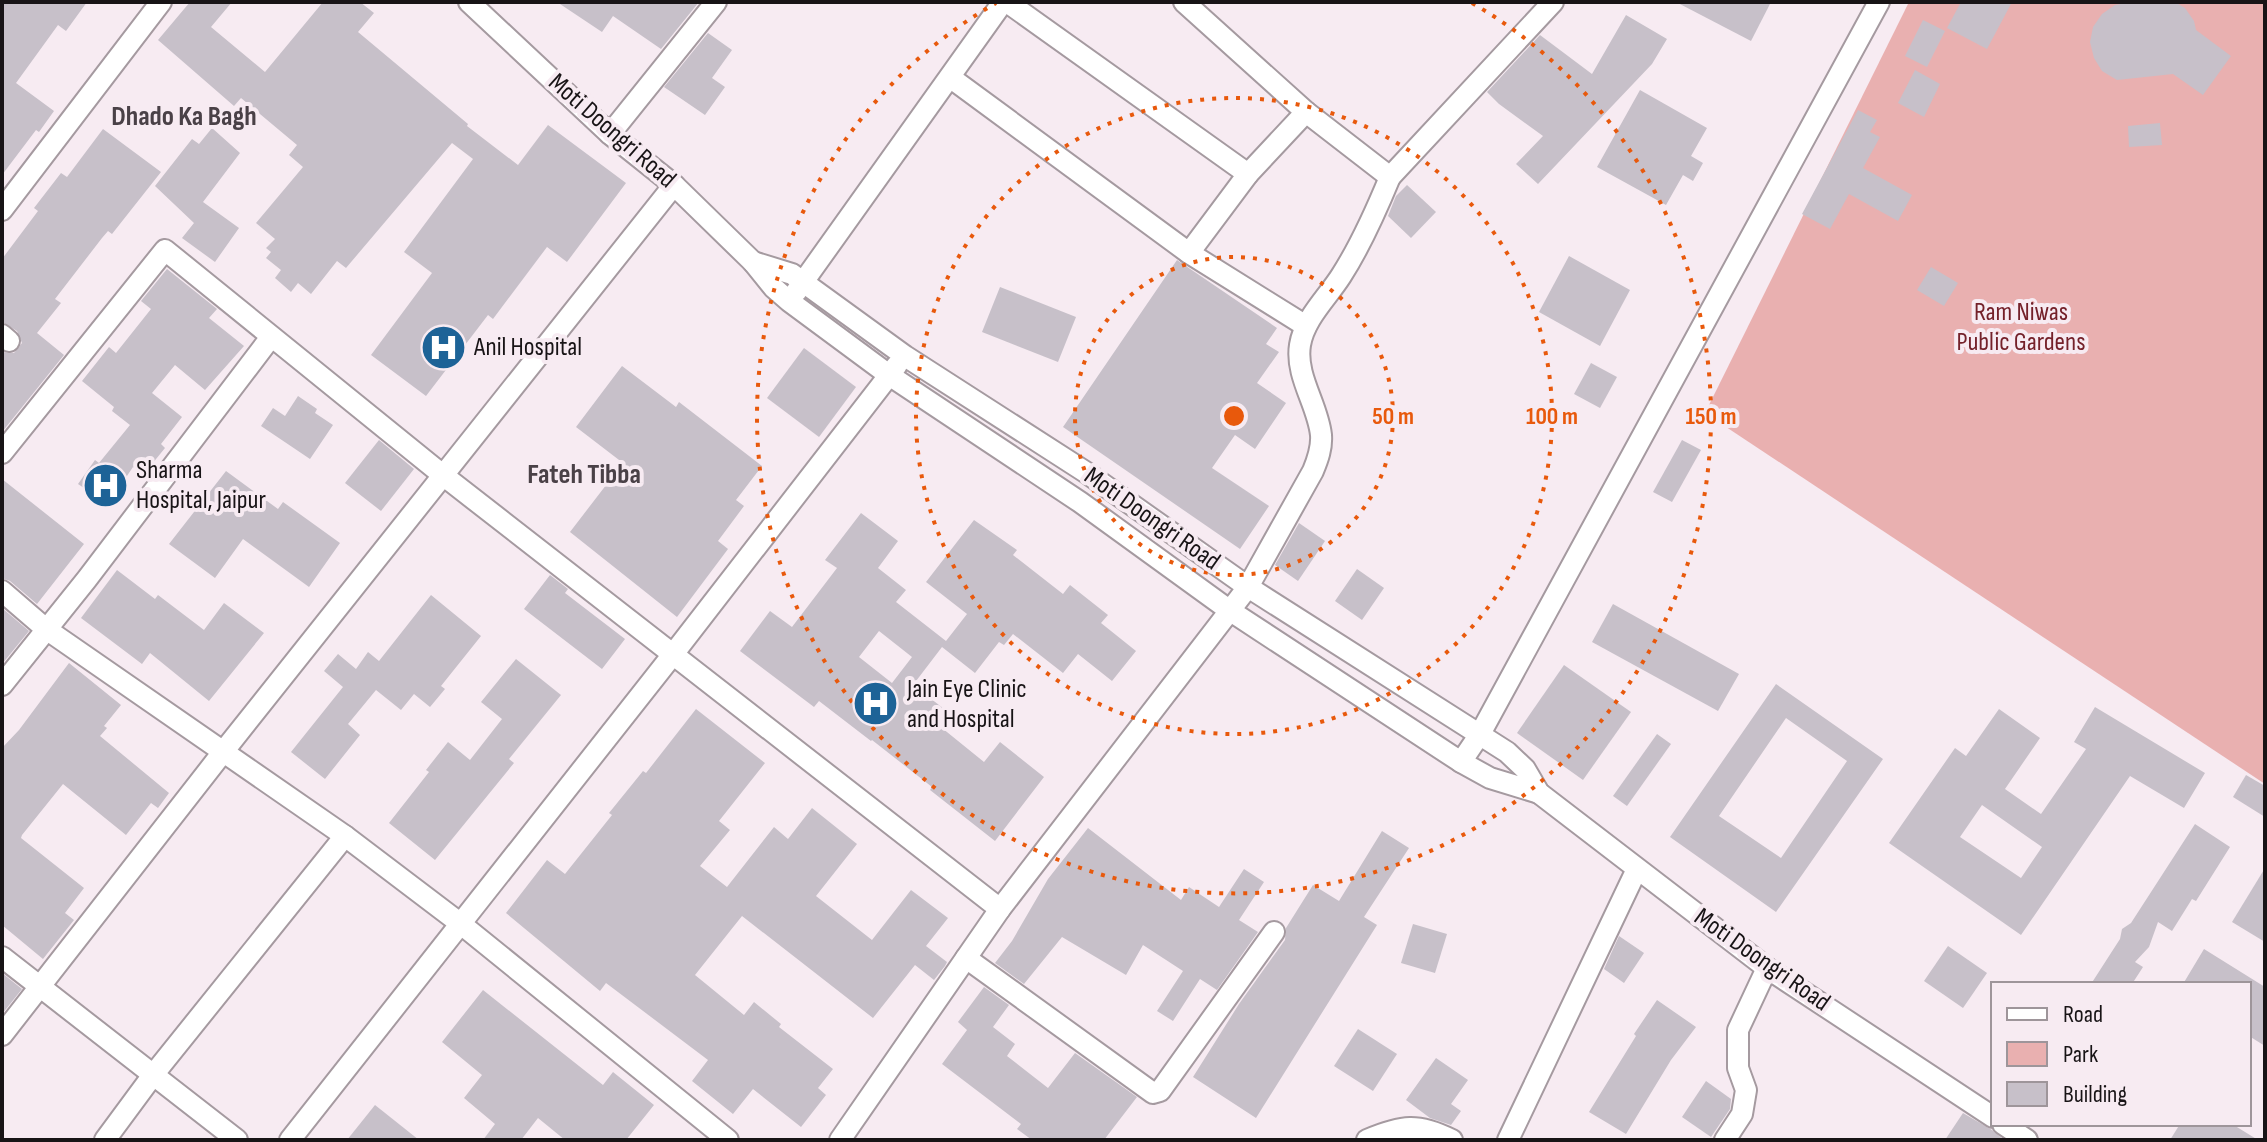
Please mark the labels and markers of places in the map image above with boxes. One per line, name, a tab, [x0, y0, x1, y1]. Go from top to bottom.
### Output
hospital icon: Anil Hospital	[419, 323, 467, 371]
place label: Anil Hospital	[473, 332, 582, 363]
centre of rings	[1220, 402, 1248, 430]
place label: Sharma Hospital, Jaipur	[136, 455, 266, 516]
hospital icon: Sharma Hospital, Jaipur	[81, 461, 129, 509]
place label: Jain Eye Clinic and Hospital	[906, 674, 1027, 735]
hospital icon: Jain Eye Clinic and Hospital	[852, 680, 900, 728]

